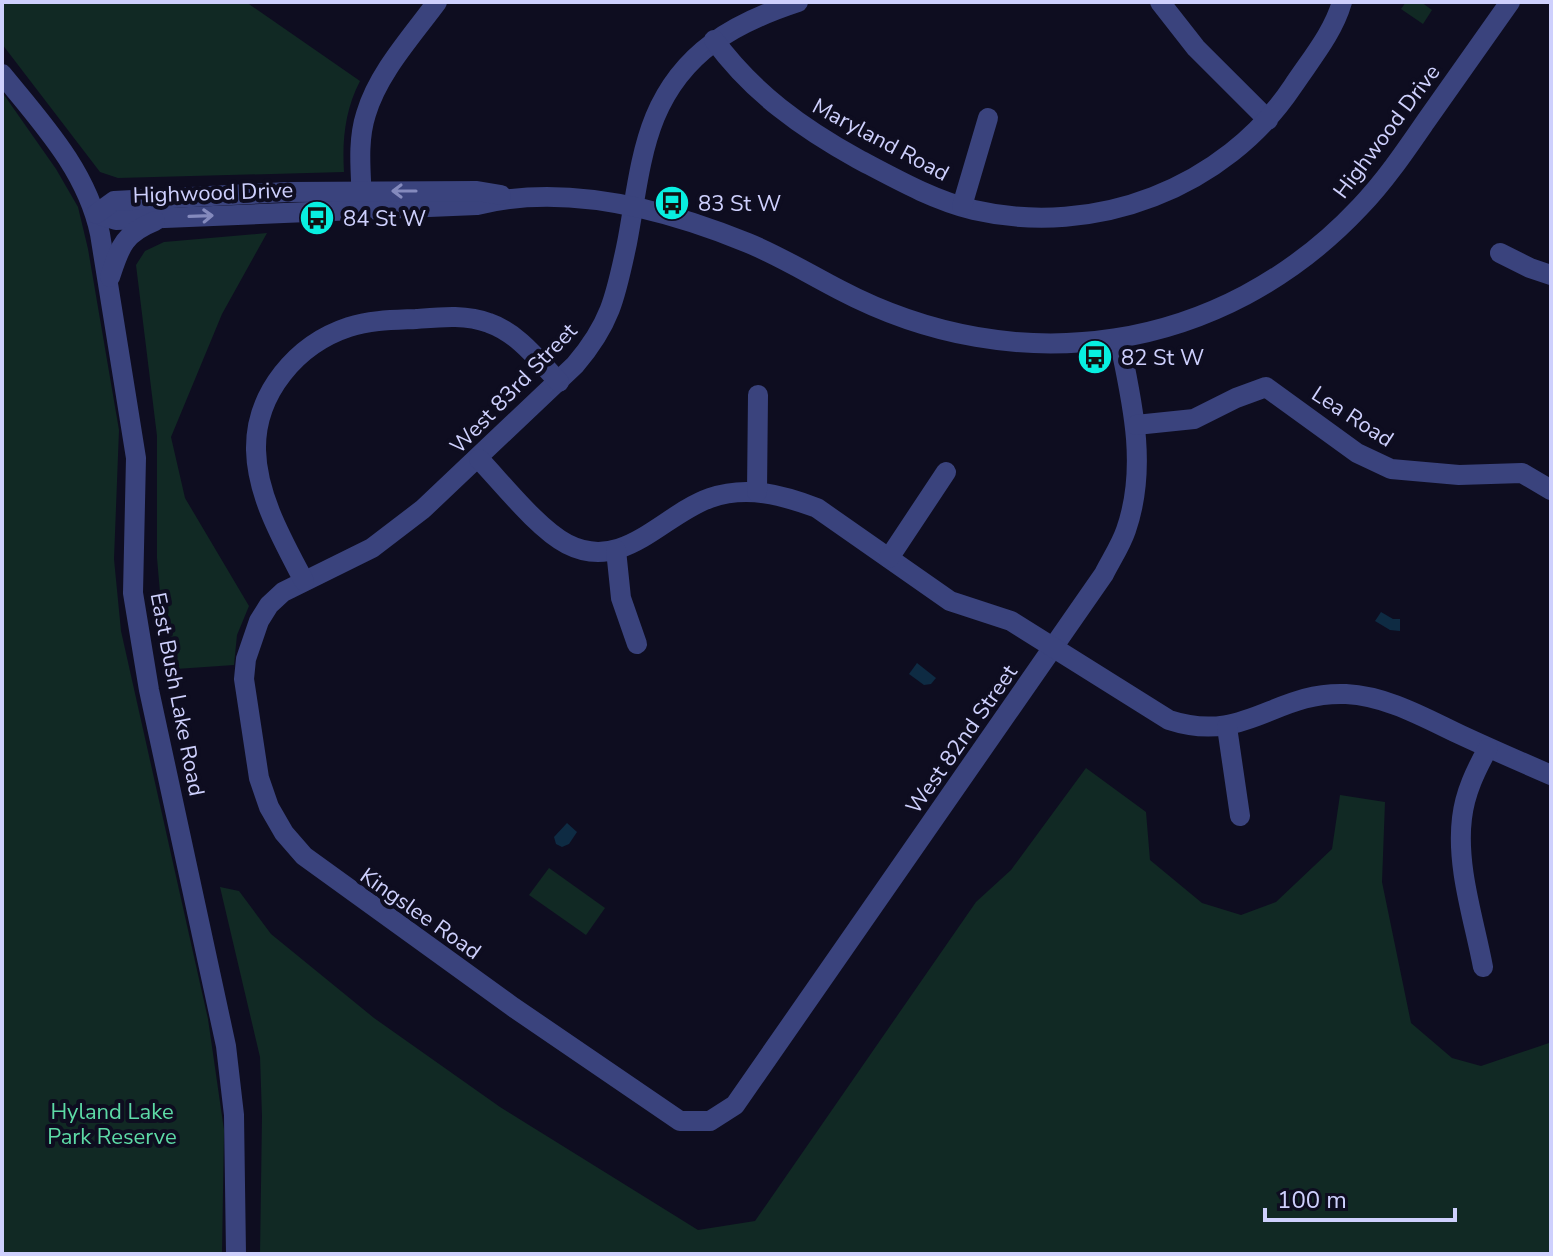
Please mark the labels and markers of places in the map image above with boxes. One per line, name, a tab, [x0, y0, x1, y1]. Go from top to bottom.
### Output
bus stop icon: 83 St W	[653, 184, 691, 222]
place label: 83 St W	[698, 189, 781, 219]
bus stop icon: 84 St W	[298, 199, 336, 237]
place label: 84 St W	[343, 204, 426, 234]
bus stop icon: 82 St W	[1076, 338, 1114, 376]
place label: 82 St W	[1121, 343, 1204, 373]

